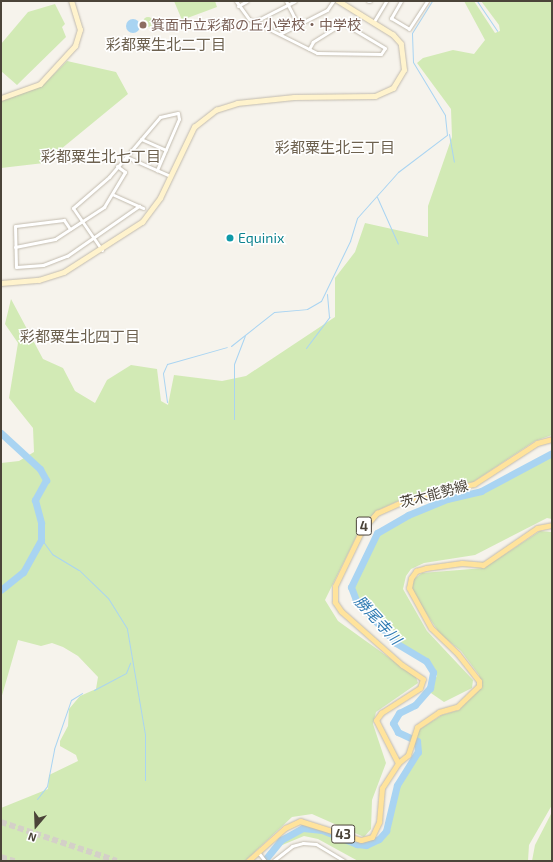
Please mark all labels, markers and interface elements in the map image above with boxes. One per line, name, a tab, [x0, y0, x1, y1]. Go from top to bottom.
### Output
place label: 箕面市立彩都の丘小学校・中学校	[151, 17, 361, 33]
marker: 箕面市立彩都の丘小学校・中学校	[138, 20, 148, 30]
district label: 彩都粟生北二丁目	[106, 36, 226, 54]
district label: 彩都粟生北三丁目	[275, 139, 395, 157]
district label: 彩都粟生北七丁目	[41, 148, 161, 166]
place label: Equinix	[238, 230, 284, 246]
marker: Equinix	[225, 233, 235, 243]
district label: 彩都粟生北四丁目	[20, 328, 140, 346]
street label: 茨木能勢線	[398, 477, 470, 511]
road number: 4	[355, 515, 373, 537]
water label: 勝尾寺川	[351, 592, 405, 648]
north arrow	[16, 806, 56, 846]
road number: 43	[331, 823, 355, 845]
text: N	[26, 830, 38, 845]

